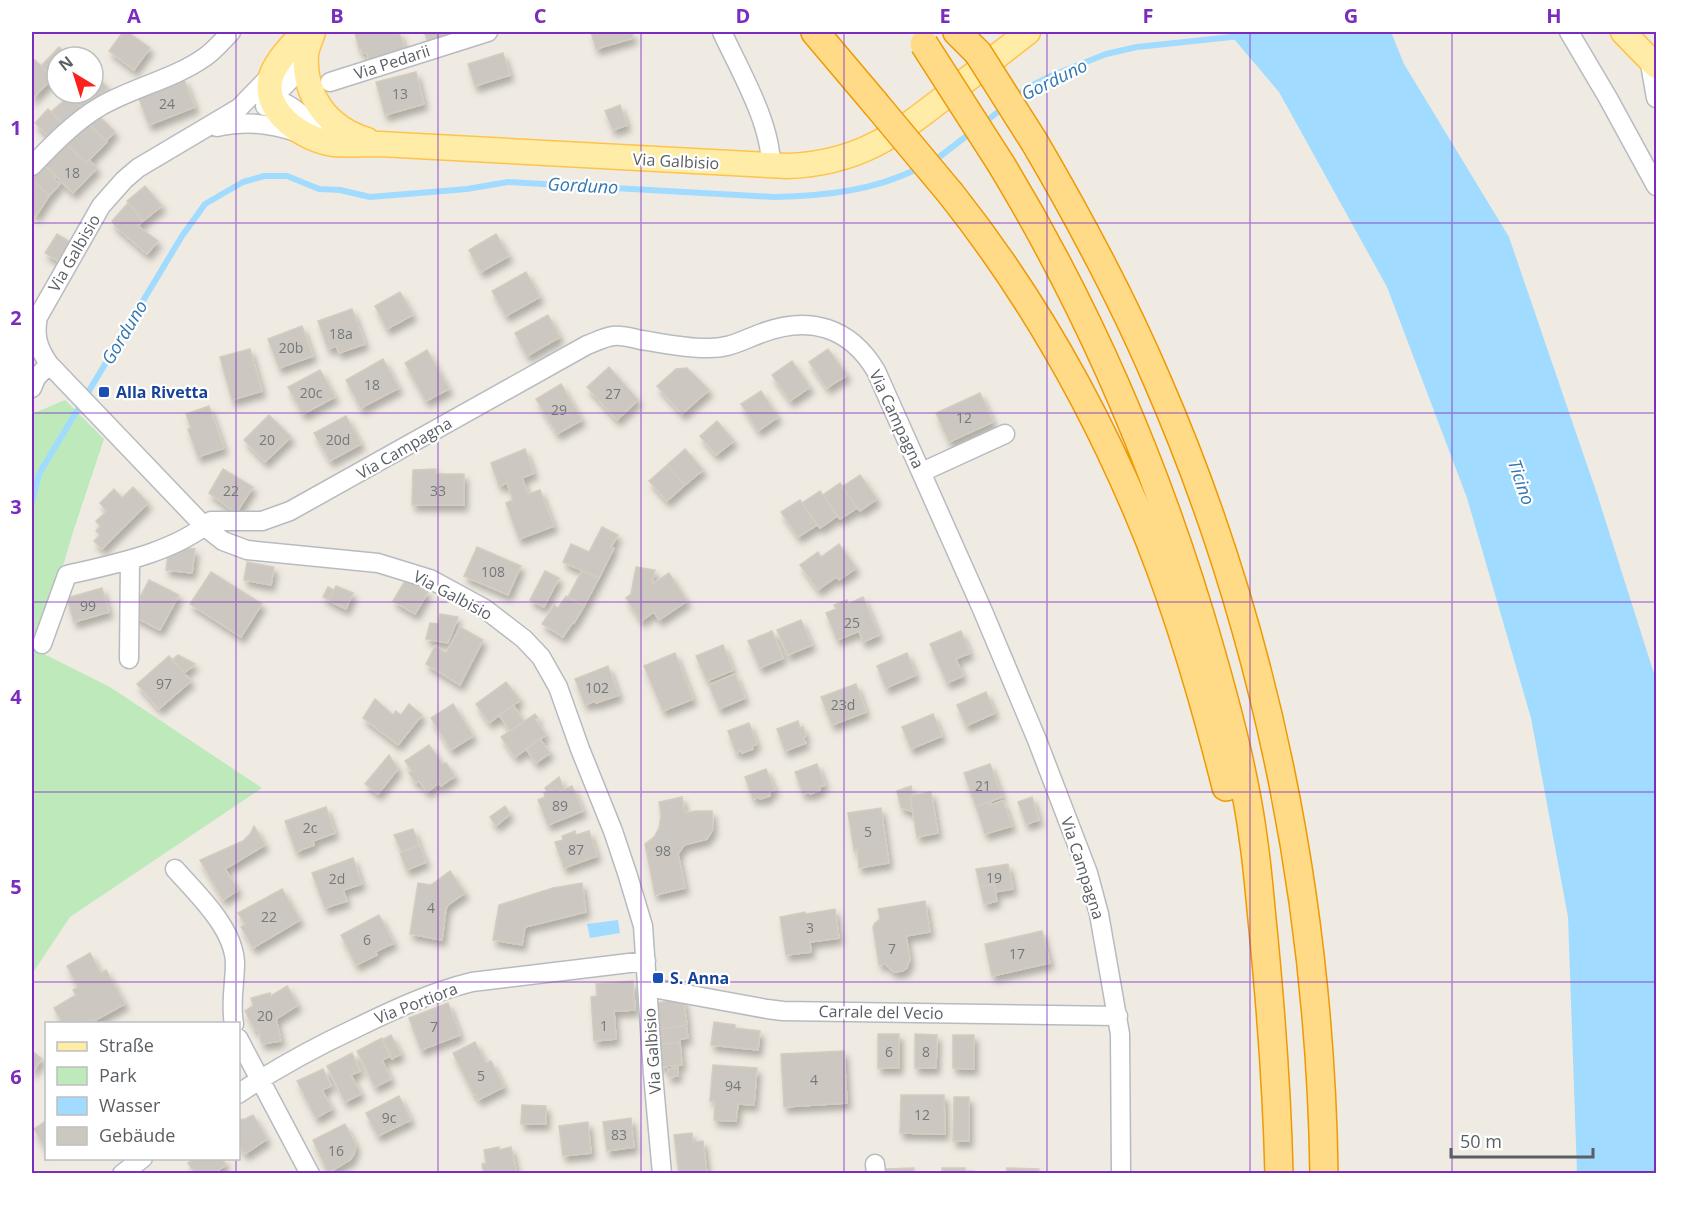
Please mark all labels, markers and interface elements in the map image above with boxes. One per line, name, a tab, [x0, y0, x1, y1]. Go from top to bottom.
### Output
text: A	[127, 2, 141, 29]
text: B	[330, 2, 344, 29]
text: C	[534, 2, 547, 29]
text: D	[736, 2, 750, 29]
text: E	[939, 2, 951, 29]
text: F	[1143, 2, 1153, 29]
text: G	[1344, 2, 1358, 29]
text: H	[1546, 2, 1562, 29]
street label: Via Pedarii	[351, 39, 433, 85]
north arrow	[45, 45, 105, 105]
text: N	[54, 51, 78, 76]
water label: Gorduno	[1017, 53, 1091, 105]
house number: 13	[392, 84, 408, 103]
house number: 24	[159, 94, 175, 113]
text: 1	[10, 114, 22, 141]
street label: Via Galbisio	[632, 148, 720, 174]
house number: 18	[64, 163, 80, 182]
water label: Gorduno	[547, 171, 619, 199]
street label: Via Galbisio	[43, 210, 105, 296]
water label: Gorduno	[95, 295, 153, 369]
text: 2	[10, 304, 22, 331]
house number: 18a	[329, 324, 353, 343]
house number: 20b	[279, 338, 303, 357]
street label: Via Campagna	[865, 366, 929, 472]
house number: 18	[364, 375, 380, 394]
place label: Alla Rivetta	[116, 381, 208, 403]
house number: 20c	[300, 383, 323, 402]
house number: 27	[605, 384, 621, 403]
marker: Alla Rivetta	[97, 385, 111, 399]
house number: 29	[551, 400, 567, 419]
house number: 12	[956, 408, 972, 427]
street label: Via Campagna	[352, 412, 456, 484]
house number: 20	[259, 430, 275, 449]
house number: 20d	[326, 430, 350, 449]
water label: Ticino	[1503, 456, 1541, 508]
house number: 22	[223, 481, 239, 500]
house number: 33	[430, 481, 446, 500]
text: 3	[10, 493, 22, 520]
house number: 108	[481, 562, 505, 581]
street label: Via Galbisio	[410, 565, 496, 625]
house number: 99	[80, 596, 96, 615]
house number: 25	[844, 613, 860, 632]
house number: 97	[156, 674, 172, 693]
house number: 102	[585, 678, 609, 697]
text: 4	[10, 683, 22, 710]
house number: 23d	[831, 695, 855, 714]
house number: 21	[975, 776, 991, 795]
house number: 89	[552, 796, 568, 815]
street label: Via Campagna	[1056, 814, 1110, 922]
house number: 2c	[303, 818, 318, 837]
house number: 5	[864, 822, 872, 841]
house number: 87	[568, 840, 584, 859]
house number: 98	[655, 841, 671, 860]
house number: 19	[986, 868, 1002, 887]
house number: 2d	[329, 869, 345, 888]
text: 5	[10, 873, 22, 900]
house number: 4	[427, 898, 435, 917]
house number: 22	[261, 907, 277, 926]
house number: 3	[806, 918, 814, 937]
house number: 6	[363, 930, 371, 949]
house number: 7	[888, 939, 896, 958]
house number: 17	[1009, 944, 1025, 963]
place label: S. Anna	[670, 967, 729, 989]
marker: S. Anna	[651, 971, 665, 985]
street label: Via Portiora	[371, 977, 461, 1029]
street label: Carrale del Vecio	[818, 1000, 944, 1024]
house number: 20	[257, 1006, 273, 1025]
street label: Via Galbisio	[638, 1007, 666, 1095]
house number: 1	[600, 1016, 608, 1035]
house number: 7	[430, 1017, 438, 1036]
legend	[45, 1022, 240, 1160]
text: Straße	[99, 1033, 154, 1057]
house number: 6	[885, 1042, 893, 1061]
house number: 8	[922, 1042, 930, 1061]
text: 6	[10, 1063, 22, 1090]
text: Park	[99, 1063, 137, 1087]
house number: 5	[477, 1066, 485, 1085]
house number: 4	[810, 1070, 818, 1089]
house number: 94	[725, 1076, 741, 1095]
text: Wasser	[99, 1093, 161, 1117]
house number: 12	[914, 1105, 930, 1124]
house number: 9c	[382, 1108, 397, 1127]
scale bar	[1451, 1121, 1594, 1159]
text: Gebäude	[99, 1123, 175, 1147]
house number: 83	[611, 1125, 627, 1144]
text: 50 m	[1460, 1129, 1502, 1153]
house number: 16	[328, 1141, 344, 1160]

